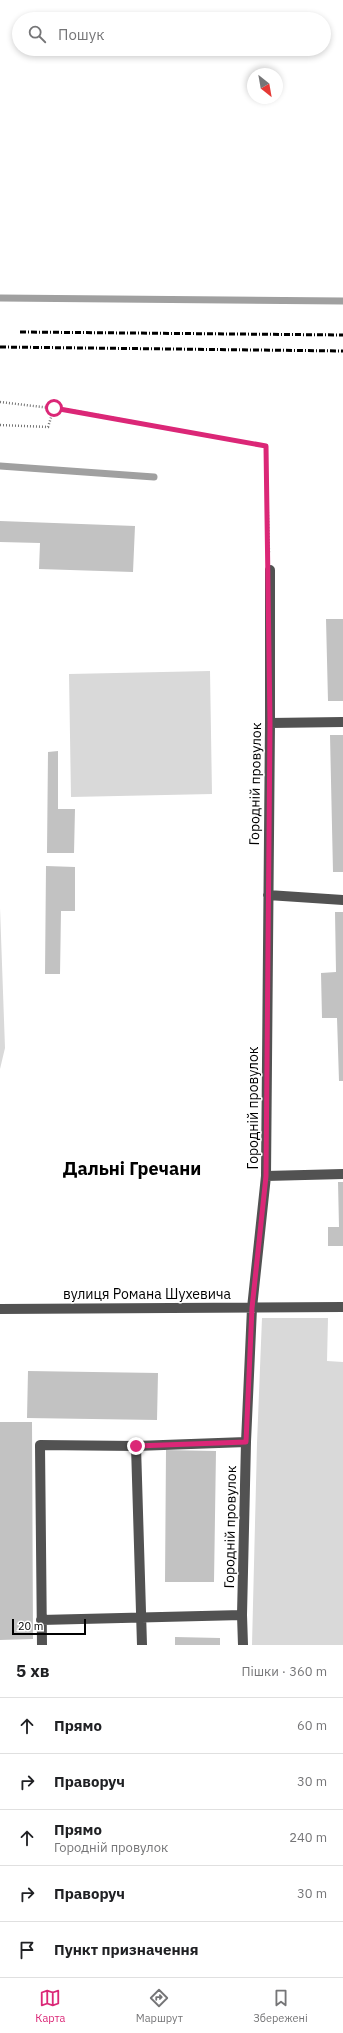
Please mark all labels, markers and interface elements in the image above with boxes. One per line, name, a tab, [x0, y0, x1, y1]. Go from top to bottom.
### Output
search box	[12, 12, 331, 56]
icon: search	[26, 23, 48, 45]
text: Пошук	[58, 25, 105, 44]
north arrow	[247, 68, 283, 104]
route start	[45, 399, 63, 417]
street label: Городній провулок	[245, 722, 265, 846]
street label: Городній провулок	[244, 1046, 262, 1169]
district label: Дальні Гречани	[63, 1157, 201, 1180]
street label: вулиця Романа Шухевича	[63, 1285, 232, 1303]
route end	[127, 1437, 145, 1455]
street label: Городній провулок	[220, 1465, 240, 1589]
scale bar	[12, 1617, 86, 1636]
text: 20 m	[18, 1619, 43, 1633]
text: 5 хв	[16, 1660, 50, 1682]
text: Пішки · 360 m	[241, 1663, 327, 1680]
icon: ahead	[16, 1715, 38, 1737]
text: Прямо	[54, 1716, 102, 1735]
text: 60 m	[297, 1717, 327, 1734]
icon: right	[16, 1771, 38, 1793]
text: Праворуч	[54, 1772, 125, 1791]
text: 30 m	[297, 1773, 327, 1790]
text: Прямо	[54, 1820, 102, 1839]
icon: ahead	[16, 1827, 38, 1849]
text: 240 m	[289, 1829, 327, 1846]
text: Городній провулок	[54, 1839, 168, 1856]
icon: right	[16, 1883, 38, 1905]
text: Праворуч	[54, 1884, 125, 1903]
text: 30 m	[297, 1885, 327, 1902]
icon: arrive	[16, 1939, 38, 1961]
text: Пункт призначення	[54, 1940, 199, 1959]
tab: Карта	[35, 1987, 65, 2025]
tab: Маршрут	[136, 1987, 183, 2025]
tab: Збережені	[253, 1987, 308, 2025]

